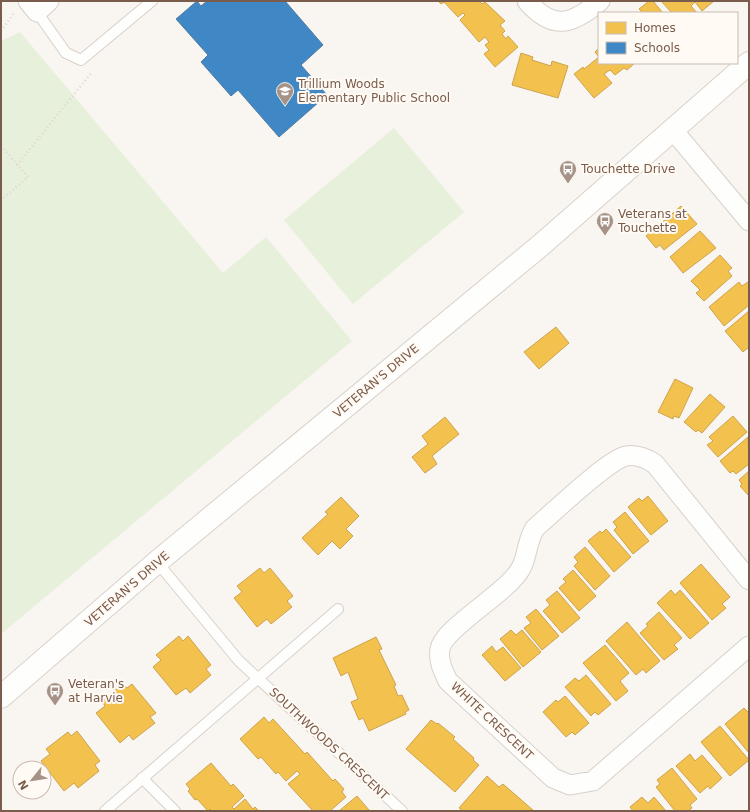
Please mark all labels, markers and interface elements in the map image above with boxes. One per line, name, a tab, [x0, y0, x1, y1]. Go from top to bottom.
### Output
legend	[598, 12, 738, 64]
text: Homes	[634, 21, 676, 35]
text: Schools	[634, 41, 680, 55]
place label: Trillium Woods Elementary Public School	[297, 77, 450, 105]
school or university icon: Trillium Woods Elementary Public School	[275, 81, 295, 106]
bus stop icon: Touchette Drive	[558, 159, 578, 184]
place label: Touchette Drive	[580, 162, 675, 176]
place label: Veterans at Touchette	[617, 207, 687, 235]
bus stop icon: Veterans at Touchette	[595, 211, 615, 236]
street label: VETERAN'S DRIVE	[330, 341, 422, 421]
street label: VETERAN'S DRIVE	[82, 548, 172, 630]
place label: Veteran's at Harvie	[68, 677, 124, 705]
street label: WHITE CRESCENT	[448, 679, 537, 763]
bus stop icon: Veteran's at Harvie	[45, 681, 65, 706]
street label: SOUTHWOODS CRESCENT	[267, 685, 392, 803]
north arrow	[12, 760, 52, 800]
text: N	[16, 778, 32, 792]

